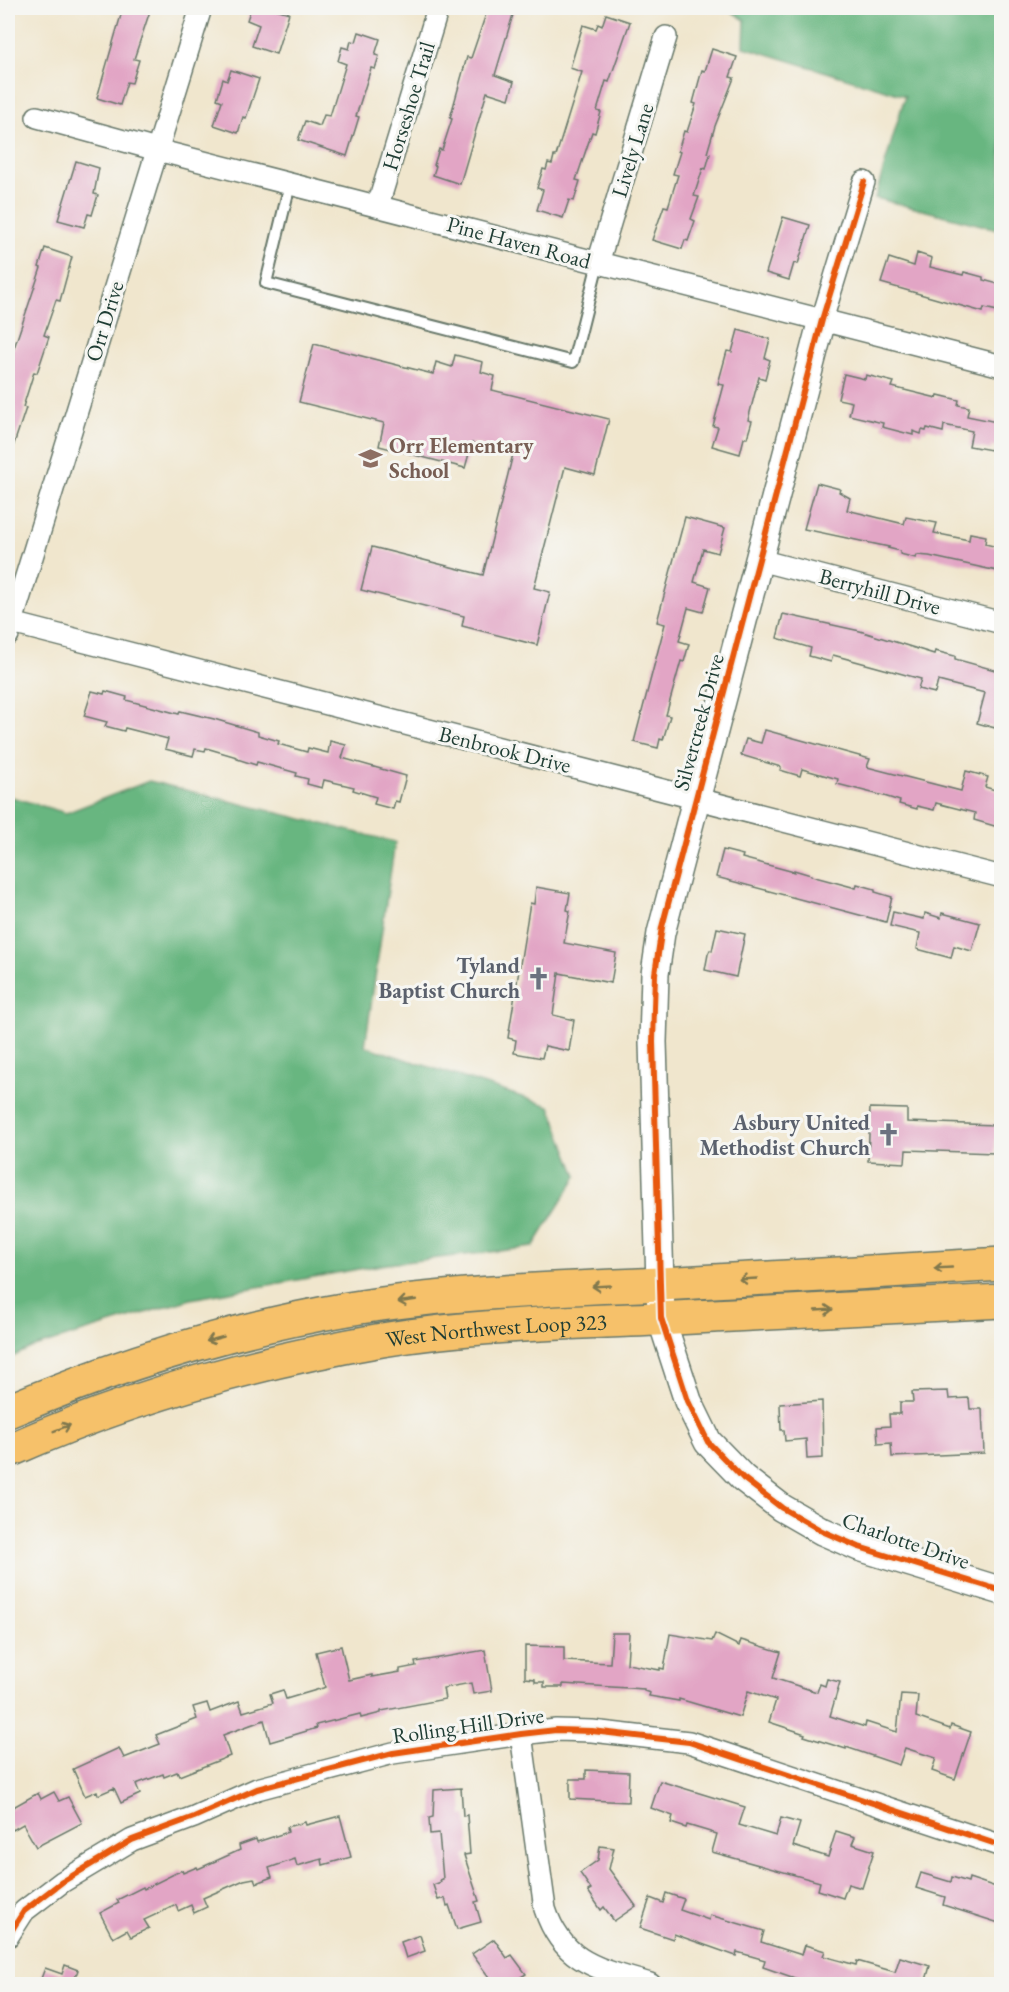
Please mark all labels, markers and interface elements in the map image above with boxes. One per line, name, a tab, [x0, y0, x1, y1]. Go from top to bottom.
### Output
street label: Horseshoe Trail	[375, 38, 442, 174]
street label: Lively Lane	[604, 99, 661, 201]
street label: Pine Haven Road	[444, 209, 595, 276]
street label: Orr Drive	[78, 277, 131, 365]
place label: Orr Elementary School	[389, 431, 534, 485]
school or university icon: Orr Elementary School	[358, 445, 384, 471]
street label: Berryhill Drive	[816, 561, 944, 622]
street label: Silvercreek Drive	[666, 650, 731, 794]
street label: Benbrook Drive	[436, 719, 574, 780]
place label: Tyland Baptist Church	[379, 951, 520, 1005]
church icon: Tyland Baptist Church	[525, 965, 551, 991]
place label: Asbury United Methodist Church	[699, 1108, 870, 1162]
church icon: Asbury United Methodist Church	[875, 1122, 901, 1148]
one-way arrow	[934, 1262, 954, 1273]
one-way arrow	[739, 1273, 759, 1284]
one-way arrow	[591, 1281, 611, 1292]
one-way arrow	[397, 1295, 417, 1306]
one-way arrow	[814, 1304, 834, 1315]
street label: West Northwest Loop 323	[384, 1307, 608, 1354]
one-way arrow	[206, 1334, 225, 1345]
one-way arrow	[52, 1422, 70, 1433]
street label: Charlotte Drive	[838, 1505, 974, 1576]
street label: Rolling Hill Drive	[390, 1700, 546, 1750]

